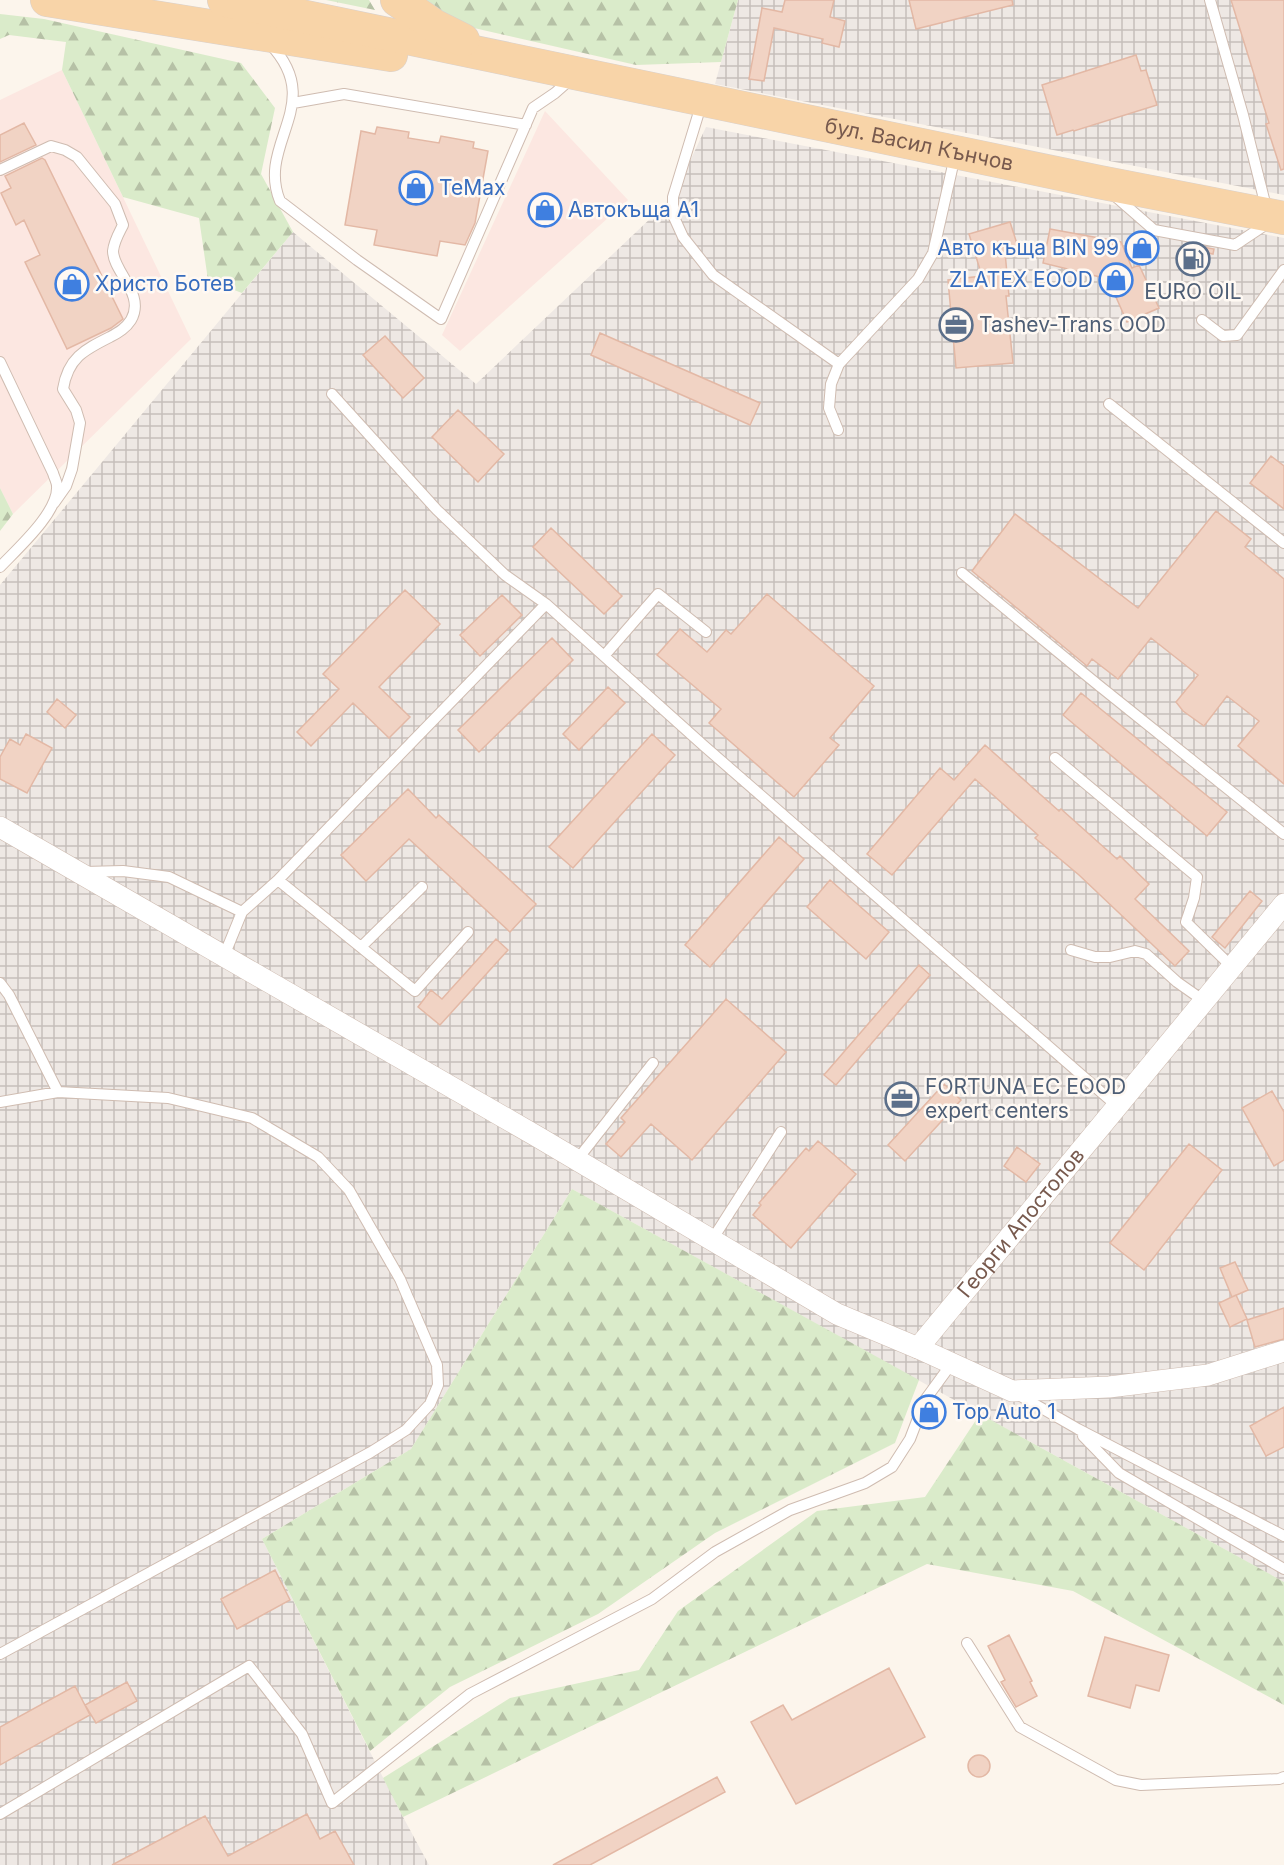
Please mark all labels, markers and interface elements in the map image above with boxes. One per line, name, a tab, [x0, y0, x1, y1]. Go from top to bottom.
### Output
street label: бул. Васил Кънчов	[823, 112, 1016, 176]
shop icon: TeMax	[398, 170, 434, 206]
place label: TeMax	[439, 175, 505, 200]
shop icon: Автокъща А1	[527, 192, 563, 228]
place label: Автокъща А1	[568, 197, 699, 222]
shop icon: Авто къща BIN 99	[1124, 230, 1160, 266]
place label: Авто къща BIN 99	[937, 235, 1119, 260]
fuel station icon: EURO OIL	[1175, 241, 1211, 277]
shop icon: ZLATEX EOOD	[1098, 262, 1134, 298]
shop icon: Христо Ботев	[54, 266, 90, 302]
place label: ZLATEX EOOD	[949, 267, 1093, 292]
place label: Христо Ботев	[95, 271, 234, 296]
place label: EURO OIL	[1144, 279, 1242, 304]
office icon: Tashev-Trans OOD	[938, 307, 974, 343]
place label: Tashev-Trans OOD	[979, 312, 1166, 337]
place label: FORTUNA EC EOOD expert centers	[925, 1074, 1126, 1123]
office icon: FORTUNA EC EOOD expert centers	[884, 1081, 920, 1117]
street label: Георги Апостолов	[952, 1143, 1089, 1302]
shop icon: Top Auto 1	[911, 1394, 947, 1430]
place label: Top Auto 1	[952, 1399, 1056, 1424]

